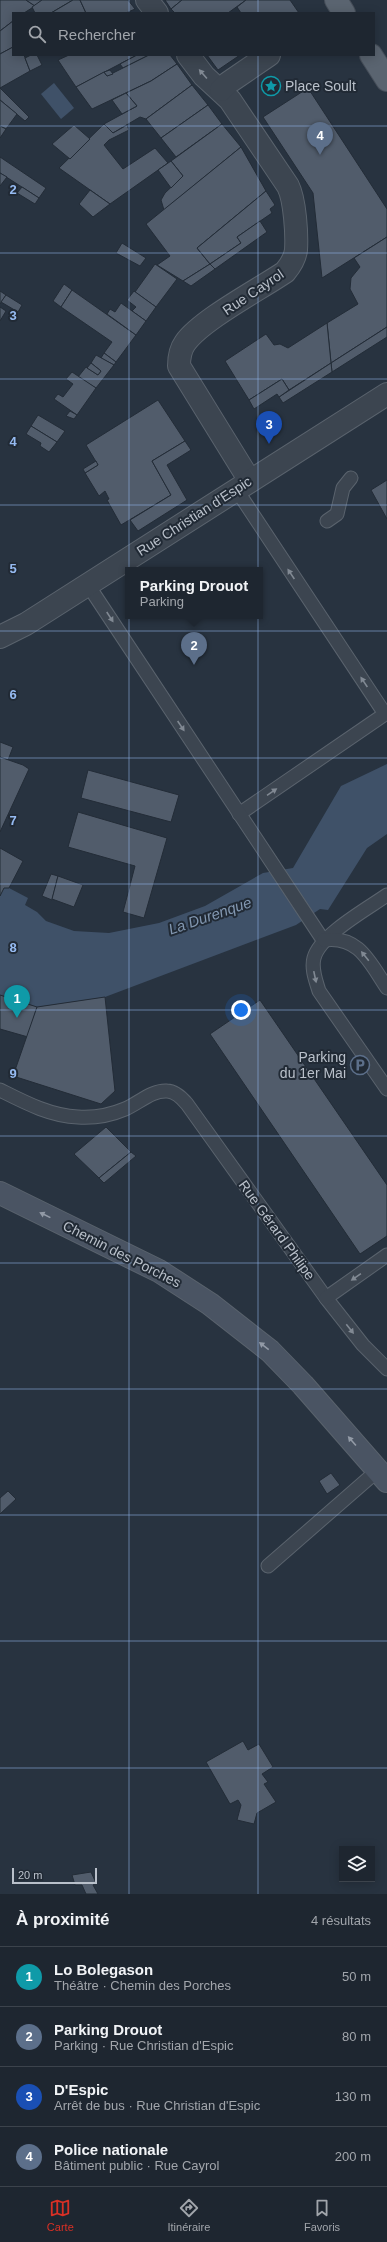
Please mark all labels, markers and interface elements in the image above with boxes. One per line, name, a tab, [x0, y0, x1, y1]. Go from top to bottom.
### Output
search box	[12, 12, 375, 56]
icon: search	[26, 23, 48, 45]
text: Rechercher	[58, 26, 136, 43]
one-way arrow	[199, 68, 208, 79]
place icon: Place Soult	[260, 75, 282, 97]
place label: Place Soult	[285, 78, 356, 94]
pin: 4	[307, 122, 333, 155]
text: 2	[9, 182, 17, 197]
street label: Rue Cayrol	[219, 266, 287, 318]
text: 3	[9, 308, 17, 323]
pin: 3	[256, 411, 282, 444]
text: 4	[9, 434, 17, 449]
street label: Rue Christian d'Espic	[134, 473, 254, 559]
text: 5	[9, 561, 17, 576]
popup	[125, 567, 263, 619]
one-way arrow	[288, 568, 295, 579]
text: Parking Drouot	[140, 577, 248, 594]
text: Parking	[140, 594, 184, 609]
one-way arrow	[106, 612, 114, 622]
pin: 2	[181, 632, 207, 665]
one-way arrow	[360, 677, 368, 687]
text: 6	[9, 687, 17, 702]
one-way arrow	[177, 720, 185, 731]
one-way arrow	[266, 788, 277, 795]
text: 7	[9, 813, 17, 828]
water label: La Durenque	[166, 893, 254, 938]
text: 8	[9, 940, 17, 955]
one-way arrow	[360, 951, 369, 962]
one-way arrow	[313, 971, 319, 983]
pin: 1	[4, 985, 30, 1018]
your location	[231, 1000, 251, 1020]
place label: Parking du 1er Mai	[280, 1049, 346, 1081]
parking icon: Parking du 1er Mai	[349, 1054, 371, 1076]
text: 9	[9, 1066, 17, 1081]
street label: Rue Gérard Philipe	[236, 1177, 319, 1283]
one-way arrow	[39, 1212, 51, 1218]
street label: Chemin des Porches	[60, 1217, 184, 1291]
one-way arrow	[351, 1273, 362, 1281]
one-way arrow	[345, 1323, 354, 1334]
one-way arrow	[258, 1342, 269, 1350]
one-way arrow	[347, 1436, 356, 1447]
map controls	[339, 1846, 375, 1882]
button: layers	[339, 1846, 375, 1882]
scale bar	[12, 1866, 97, 1885]
text: 20 m	[18, 1869, 42, 1881]
text: À proximité	[16, 1910, 110, 1929]
text: 4 résultats	[311, 1913, 371, 1928]
text: Lo Bolegason	[54, 1961, 153, 1978]
text: 1	[25, 1969, 33, 1984]
text: 50 m	[342, 1969, 371, 1984]
text: Théâtre · Chemin des Porches	[54, 1978, 231, 1993]
text: Parking Drouot	[54, 2021, 162, 2038]
text: 2	[25, 2029, 33, 2044]
text: 80 m	[342, 2029, 371, 2044]
text: Parking · Rue Christian d'Espic	[54, 2038, 234, 2053]
text: D'Espic	[54, 2081, 108, 2098]
text: 3	[25, 2089, 33, 2104]
text: 130 m	[335, 2089, 371, 2104]
text: Arrêt de bus · Rue Christian d'Espic	[54, 2098, 260, 2113]
text: Police nationale	[54, 2141, 168, 2158]
text: 4	[25, 2149, 33, 2164]
text: 200 m	[335, 2149, 371, 2164]
text: Bâtiment public · Rue Cayrol	[54, 2158, 219, 2173]
tab: Carte	[47, 2197, 74, 2233]
tab: Itinéraire	[168, 2197, 210, 2233]
tab: Favoris	[304, 2197, 340, 2233]

